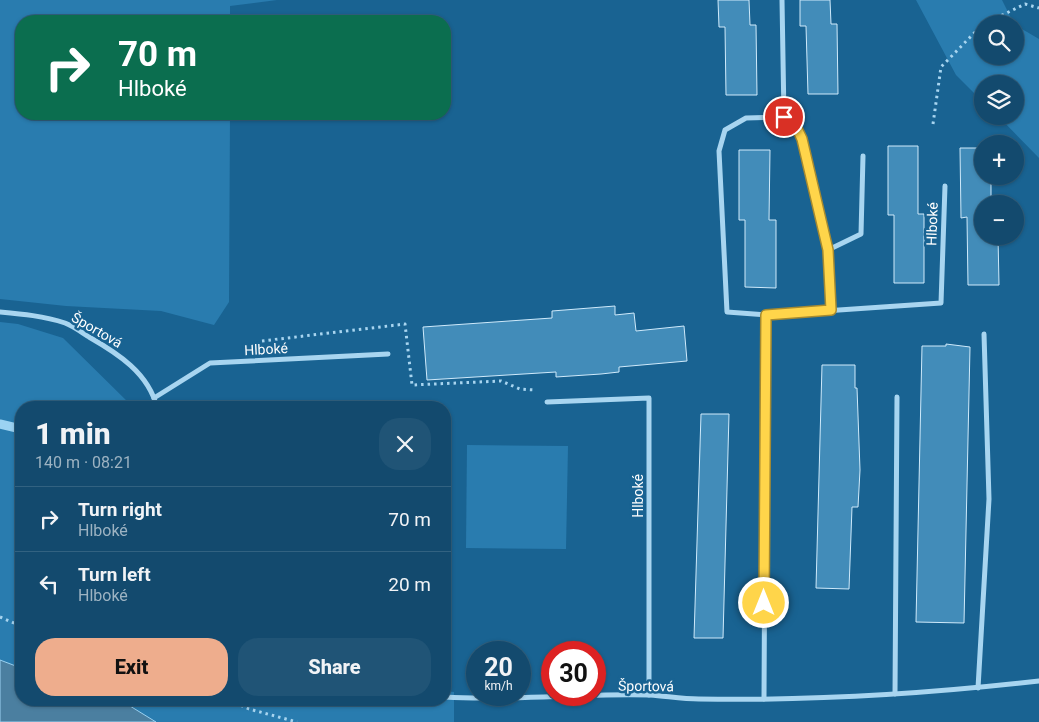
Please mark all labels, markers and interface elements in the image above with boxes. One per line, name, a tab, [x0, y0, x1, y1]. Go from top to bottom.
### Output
map controls	[974, 15, 1024, 245]
button: search	[974, 15, 1024, 65]
text: 70 m	[118, 34, 197, 75]
icon: right	[35, 35, 100, 100]
button: layers	[974, 75, 1024, 125]
text: Hlboké	[118, 76, 187, 101]
pin	[763, 96, 805, 138]
icon: arrive	[770, 103, 798, 131]
button: +	[974, 135, 1024, 185]
button: −	[974, 195, 1024, 245]
street label: Hlboké	[923, 202, 941, 246]
street label: Športová	[69, 308, 126, 351]
street label: Hlboké	[244, 340, 288, 358]
text: 1 min	[35, 416, 111, 451]
button: close	[379, 418, 431, 470]
text: 140 m · 08:21	[35, 453, 132, 472]
street label: Hlboké	[630, 474, 646, 518]
text: Turn right	[78, 498, 162, 521]
icon: right	[35, 505, 63, 533]
text: 70 m	[388, 508, 431, 531]
text: Hlboké	[78, 521, 128, 540]
text: Turn left	[78, 563, 151, 586]
icon: left	[35, 570, 63, 598]
text: 20 m	[388, 573, 431, 596]
position arrow	[737, 576, 789, 628]
text: Hlboké	[78, 586, 128, 605]
button: Exit	[35, 638, 228, 696]
button: Share	[238, 638, 431, 696]
speed limit sign: 30	[541, 641, 606, 706]
text: 20	[484, 653, 513, 682]
street label: Športová	[618, 677, 674, 694]
text: km/h	[484, 679, 513, 693]

